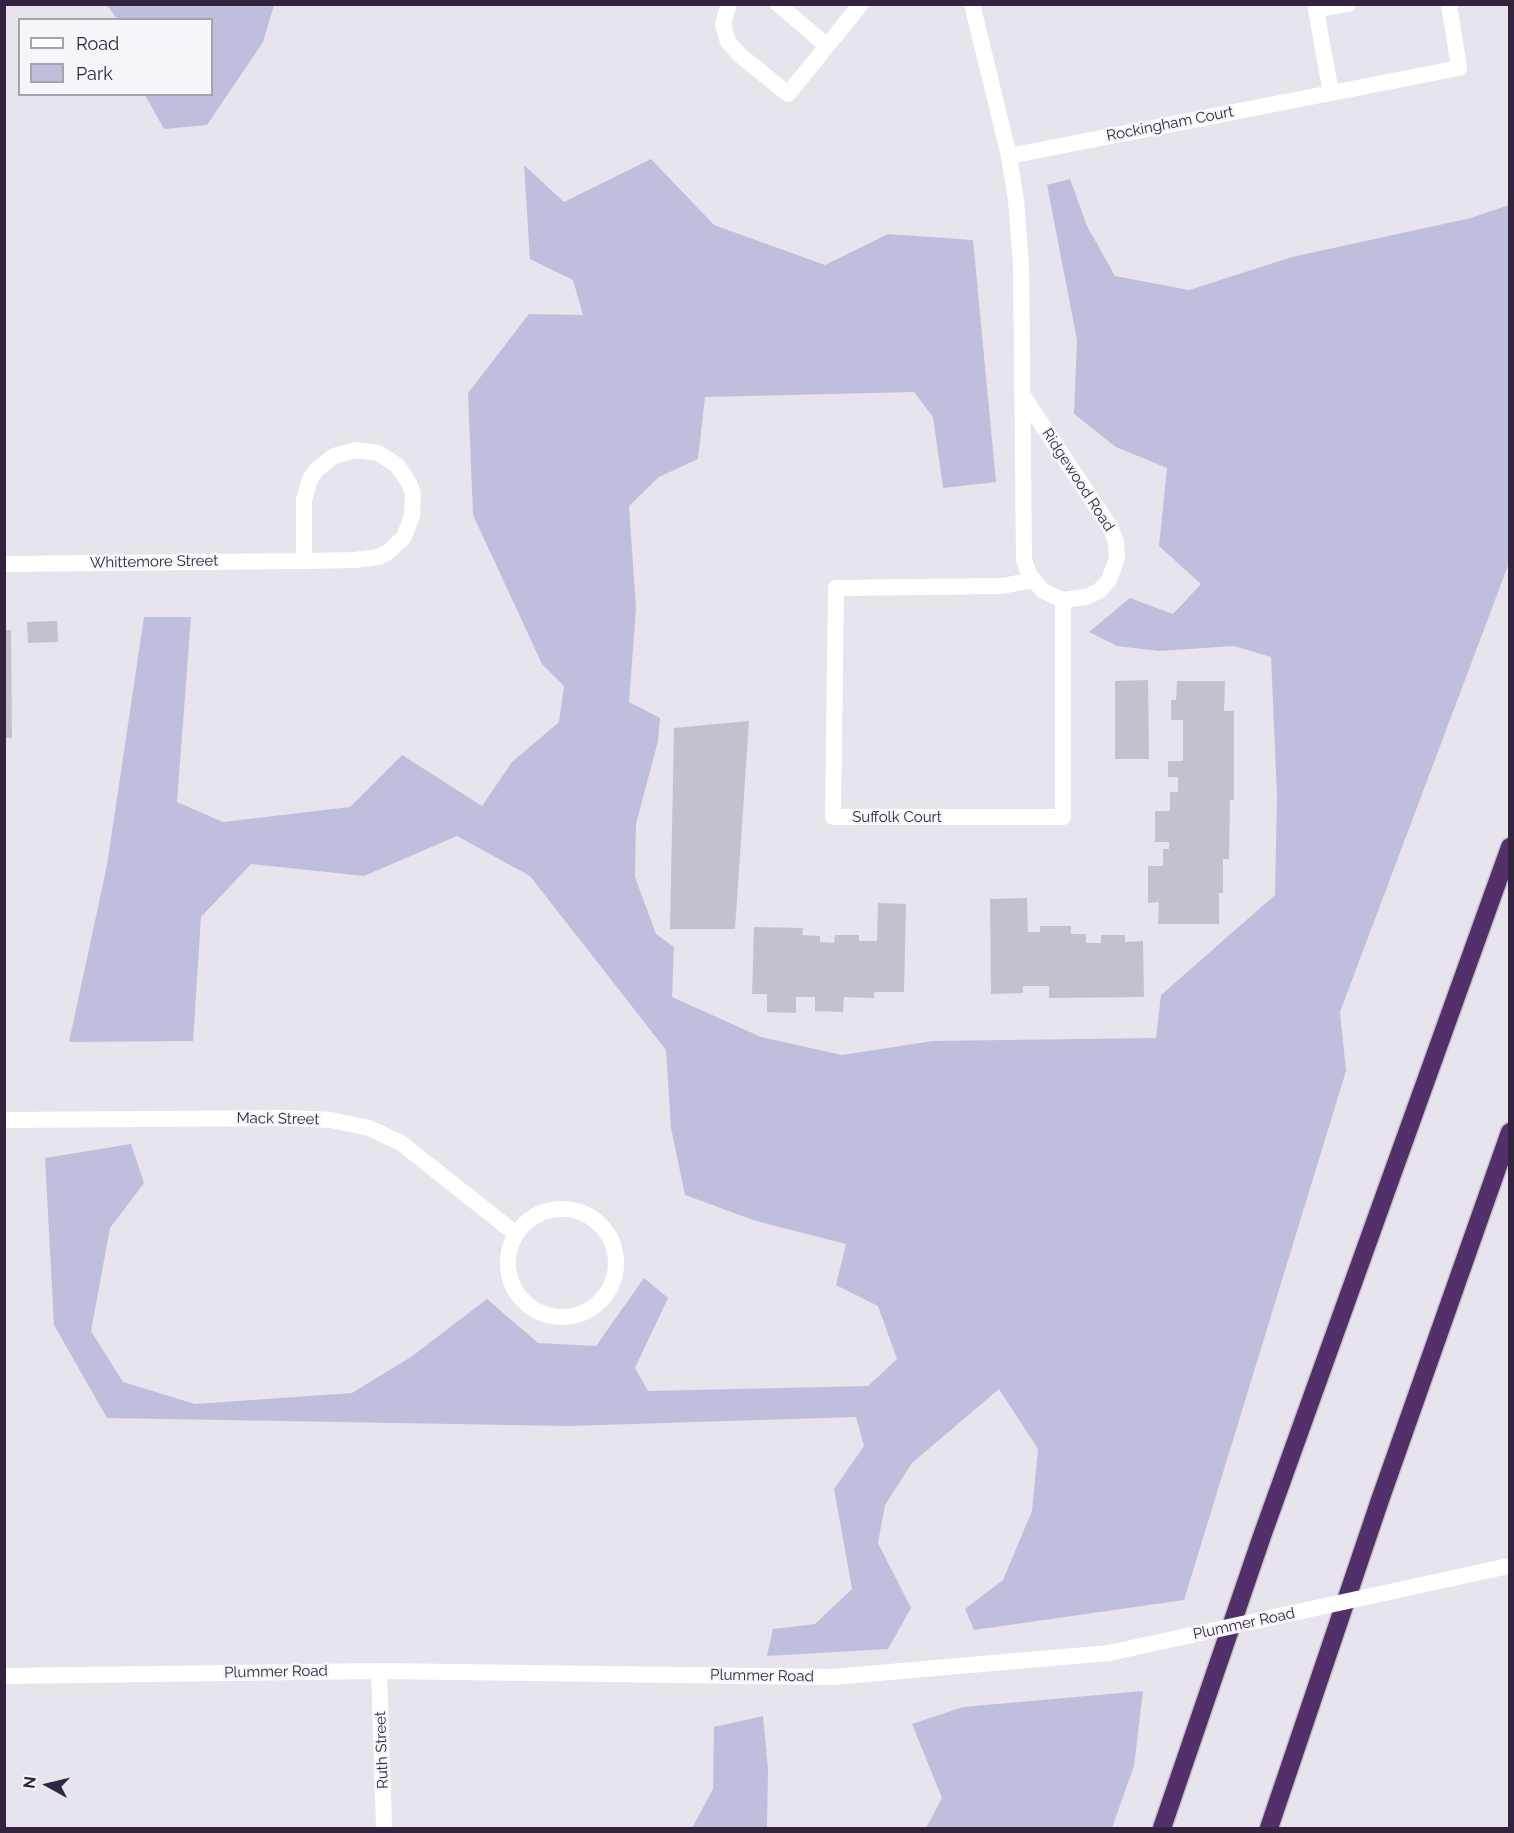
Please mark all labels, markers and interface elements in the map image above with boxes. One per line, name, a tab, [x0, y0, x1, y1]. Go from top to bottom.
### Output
legend	[18, 18, 213, 96]
text: Road	[76, 33, 119, 54]
text: Park	[76, 63, 113, 84]
street label: Rockingham Court	[1105, 103, 1235, 145]
street label: Ridgewood Road	[1038, 425, 1118, 535]
street label: Whittemore Street	[90, 552, 218, 572]
street label: Suffolk Court	[852, 808, 942, 826]
street label: Mack Street	[236, 1109, 320, 1129]
street label: Plummer Road	[1191, 1604, 1297, 1644]
street label: Plummer Road	[224, 1662, 328, 1682]
street label: Plummer Road	[710, 1666, 814, 1686]
street label: Ruth Street	[372, 1711, 392, 1789]
north arrow	[18, 1755, 78, 1815]
text: N	[19, 1775, 40, 1790]

